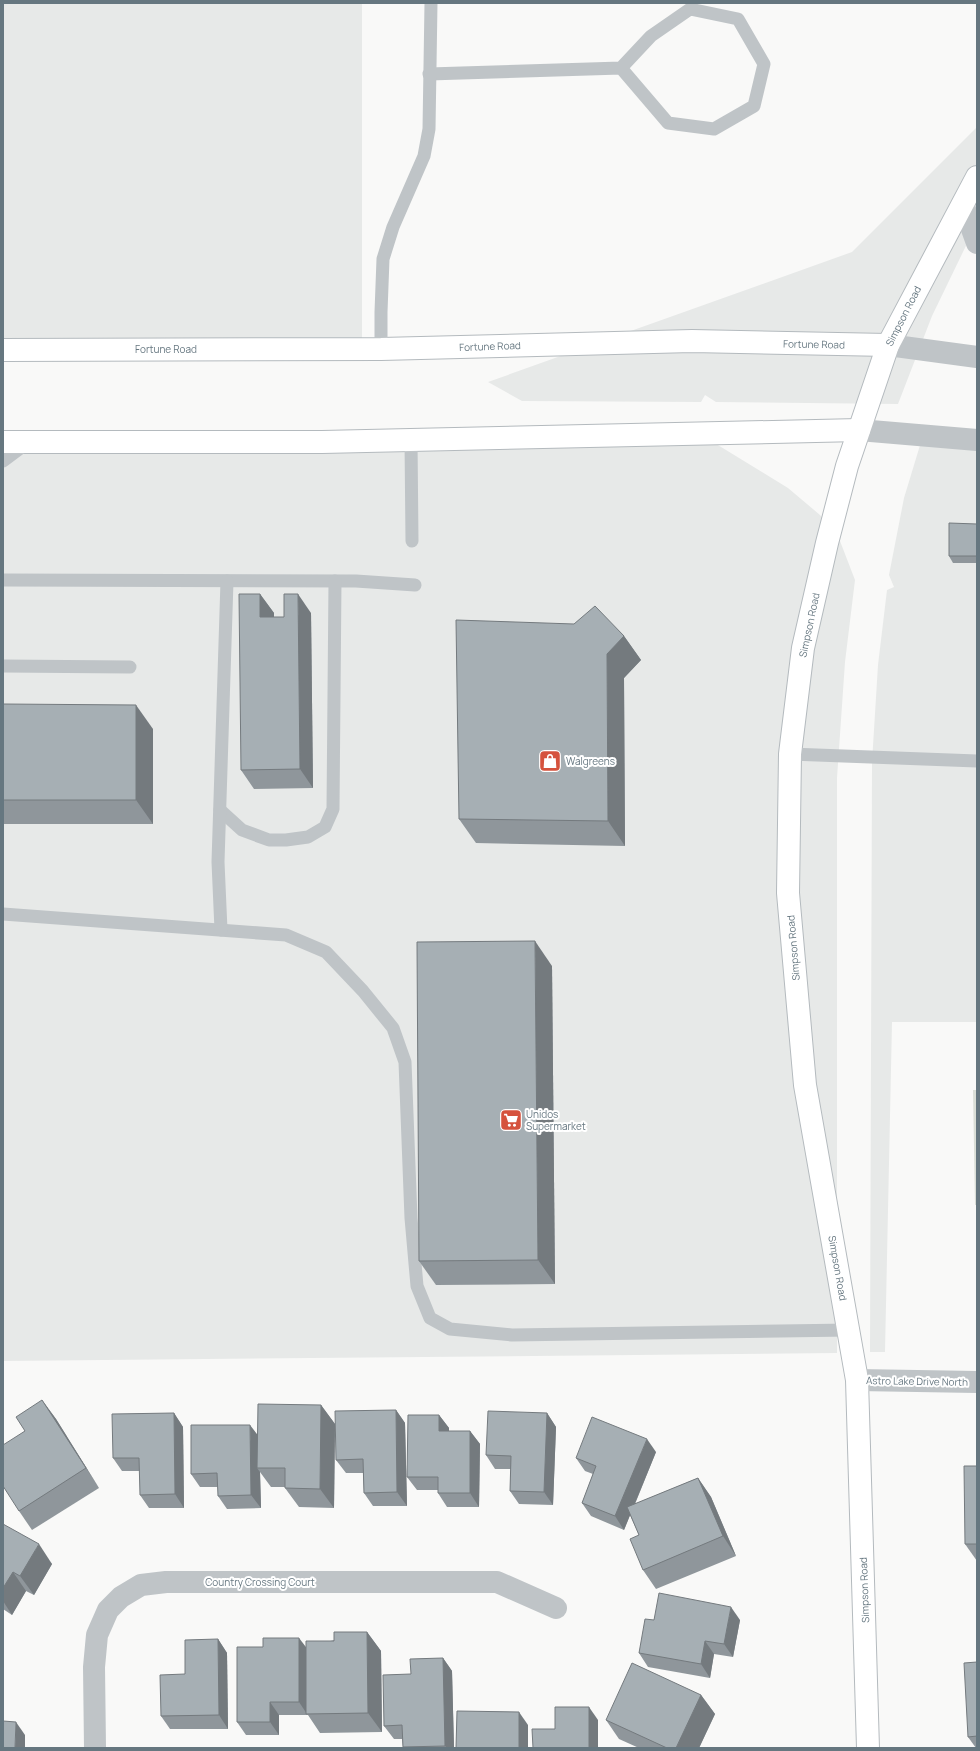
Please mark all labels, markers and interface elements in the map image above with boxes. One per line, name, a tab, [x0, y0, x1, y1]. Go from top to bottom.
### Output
street label: Simpson Road	[882, 284, 924, 348]
street label: Fortune Road	[783, 336, 845, 352]
street label: Fortune Road	[459, 338, 521, 354]
street label: Fortune Road	[135, 342, 197, 356]
street label: Simpson Road	[795, 591, 823, 659]
shop icon: Walgreens	[537, 748, 563, 774]
place label: Walgreens	[566, 754, 615, 768]
street label: Simpson Road	[783, 915, 803, 981]
supermarket icon: Unidos Supermarket	[498, 1107, 524, 1133]
place label: Unidos Supermarket	[526, 1107, 586, 1133]
street label: Simpson Road	[825, 1234, 851, 1302]
street label: Astro Lake Drive North	[866, 1373, 968, 1389]
street label: Simpson Road	[856, 1557, 872, 1623]
street label: Country Crossing Court	[205, 1575, 315, 1589]

